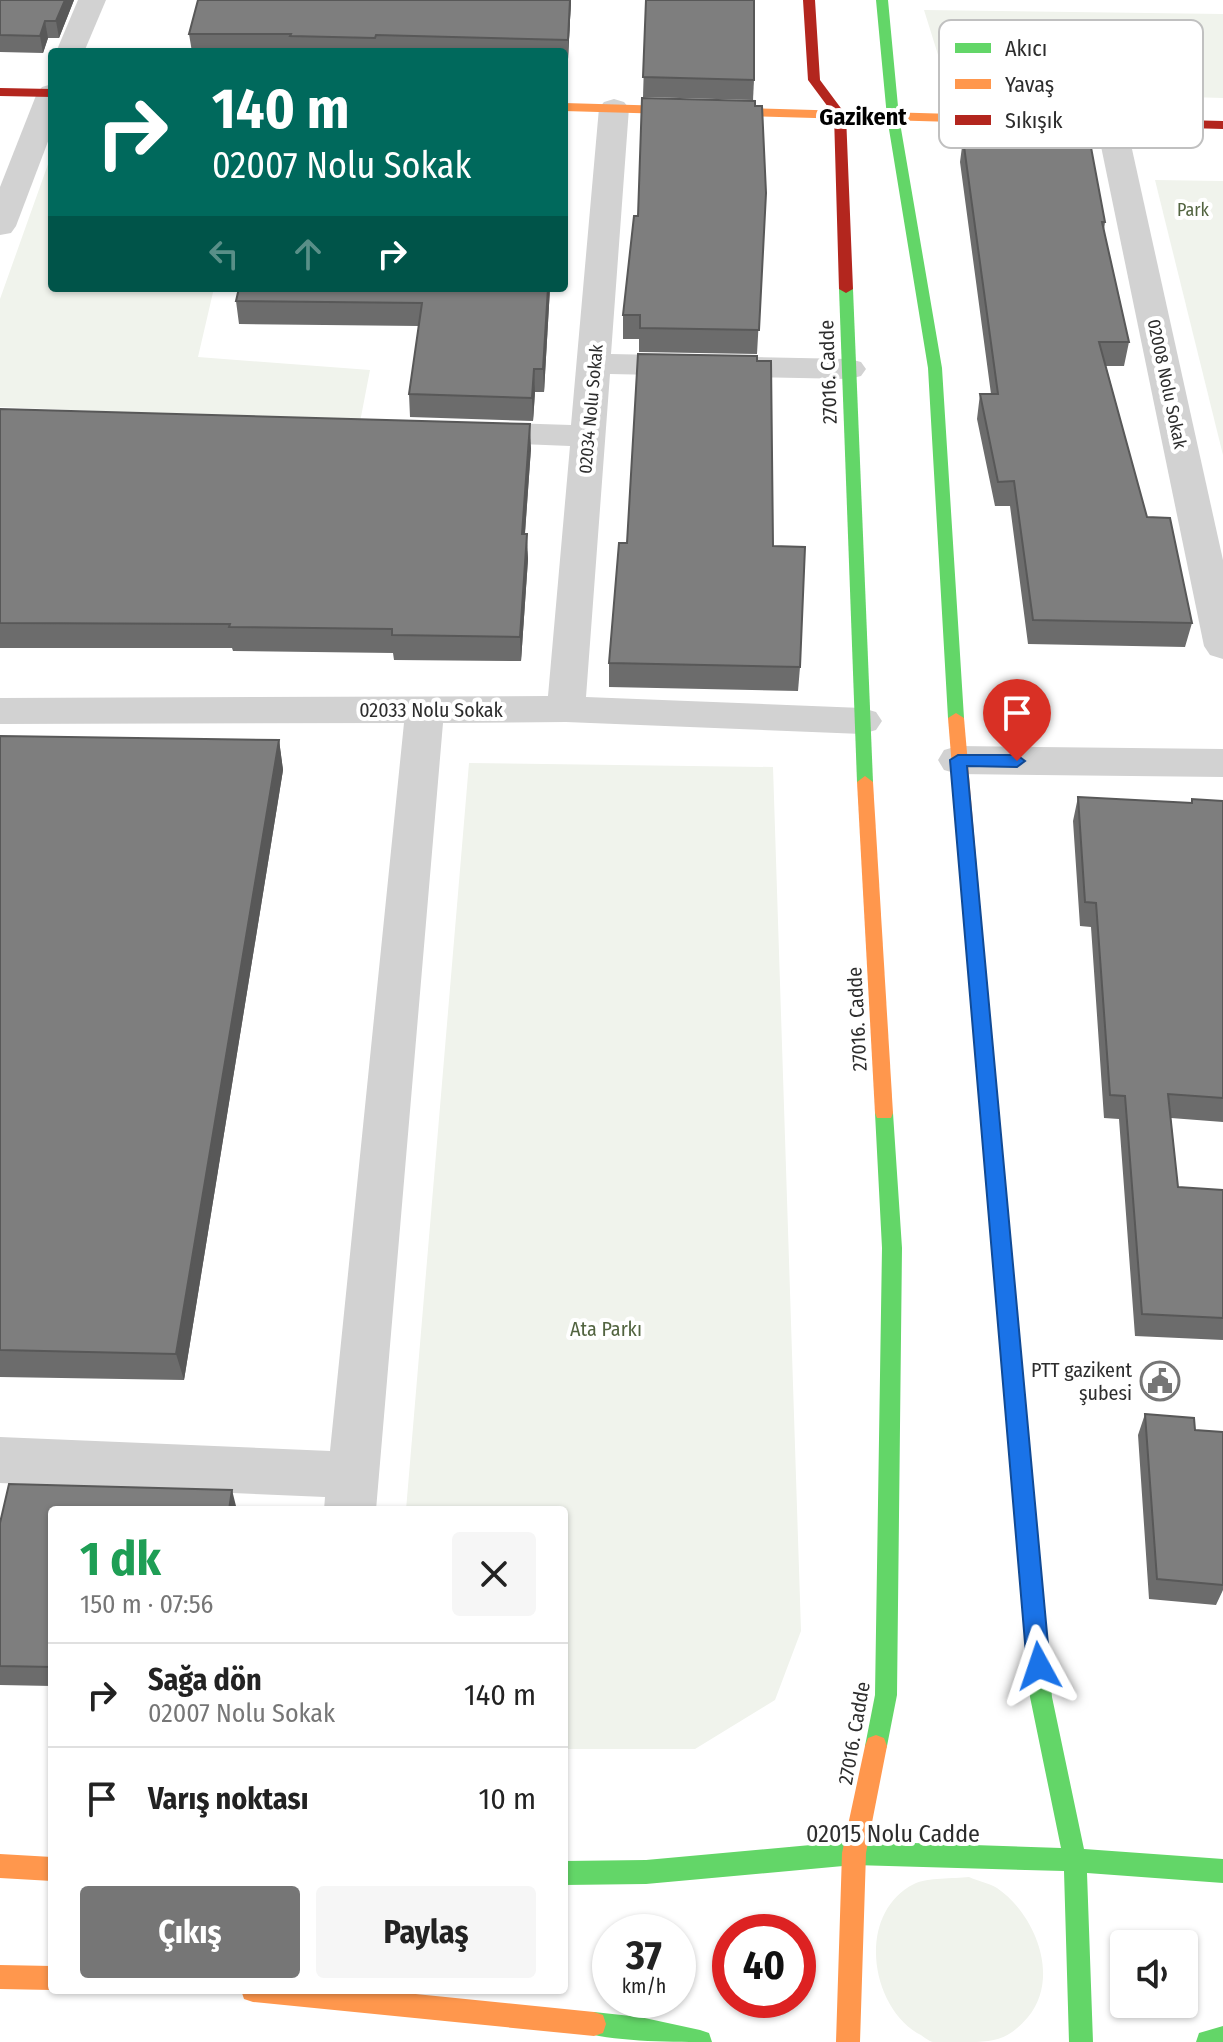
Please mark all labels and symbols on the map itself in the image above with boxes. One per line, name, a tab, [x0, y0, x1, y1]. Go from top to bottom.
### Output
legend	[939, 20, 1203, 148]
text: Akıcı	[1005, 35, 1047, 62]
text: Yavaş	[1005, 71, 1054, 98]
district label: Gazikent	[819, 103, 907, 131]
text: Sıkışık	[1005, 107, 1063, 134]
park label: Park	[1177, 199, 1210, 221]
street label: 02008 Nolu Sokak	[1143, 317, 1192, 451]
street label: 27016. Cadde	[814, 319, 842, 425]
street label: 02034 Nolu Sokak	[574, 343, 608, 475]
pin	[983, 679, 1051, 761]
street label: 02033 Nolu Sokak	[359, 698, 504, 722]
street label: 27016. Cadde	[842, 966, 872, 1072]
park label: Ata Parkı	[570, 1317, 642, 1341]
place label: PTT gazikent şubesi	[1031, 1358, 1132, 1406]
public building icon: PTT gazikent şubesi	[1139, 1360, 1181, 1402]
position arrow	[997, 1624, 1081, 1708]
street label: 27016. Cadde	[833, 1680, 875, 1786]
street label: 02015 Nolu Cadde	[806, 1820, 980, 1848]
speed limit sign: 40	[712, 1914, 816, 2018]

